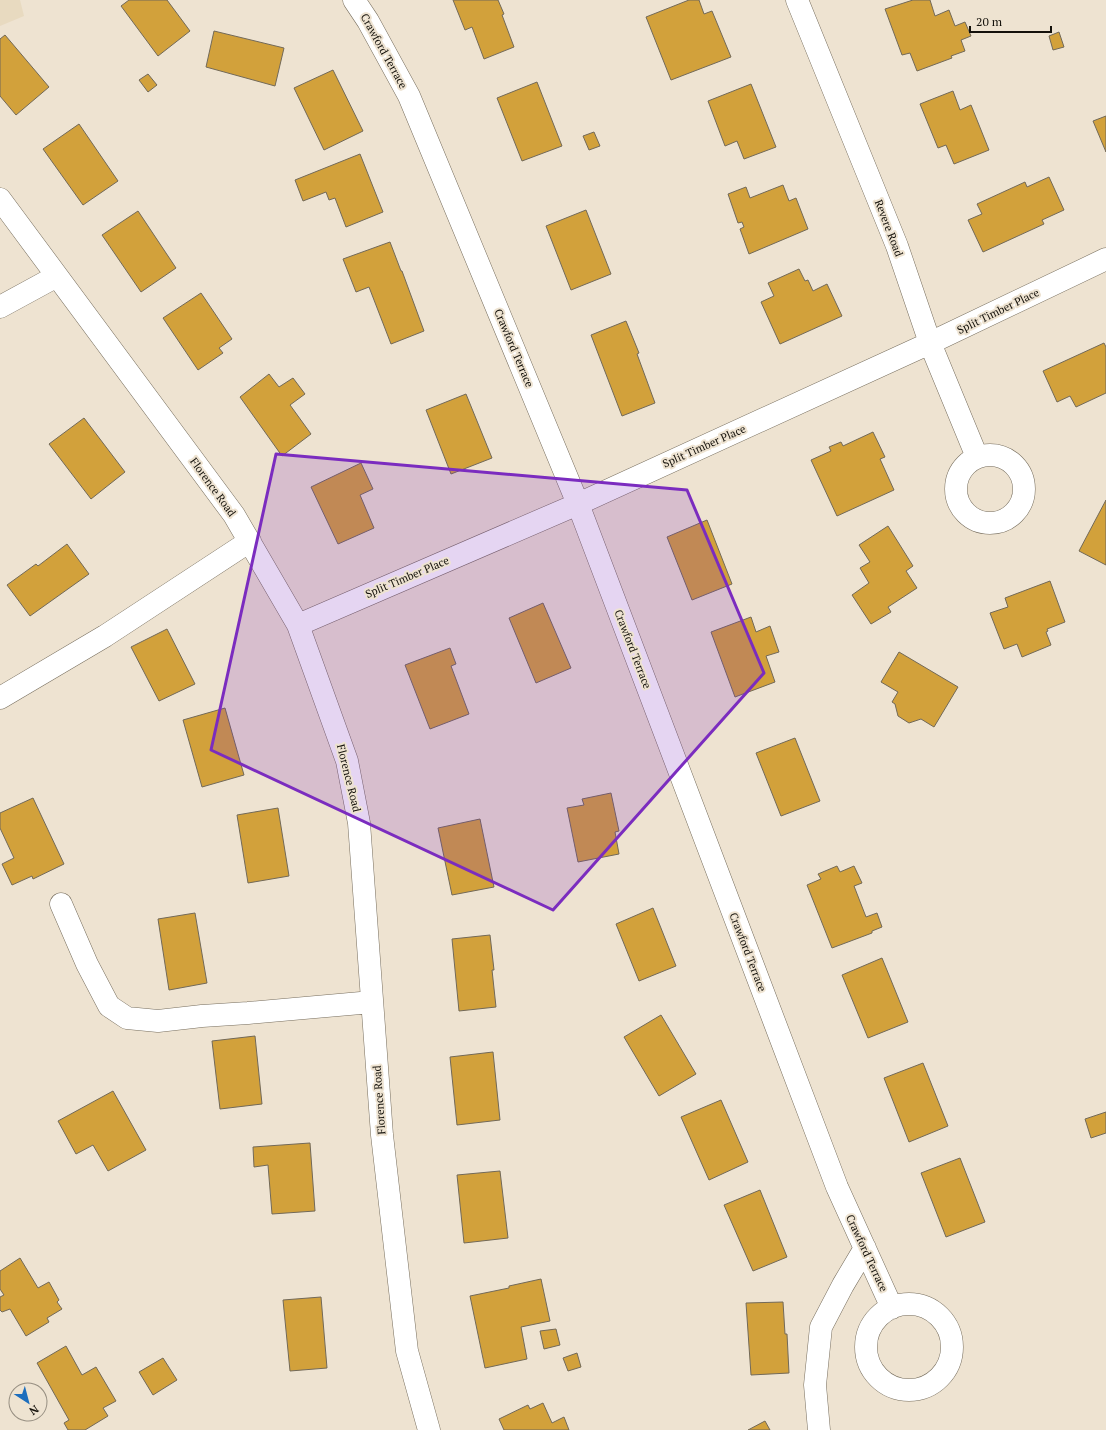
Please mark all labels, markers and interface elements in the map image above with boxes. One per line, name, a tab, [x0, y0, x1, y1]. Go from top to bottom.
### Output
scale bar	[970, 8, 1051, 34]
street label: Crawford Terrace	[358, 11, 411, 91]
text: 20 m	[976, 14, 1003, 29]
street label: Revere Road	[872, 197, 906, 259]
street label: Split Timber Place	[955, 285, 1042, 337]
street label: Crawford Terrace	[491, 307, 537, 390]
street label: Split Timber Place	[660, 421, 748, 471]
street label: Florence Road	[187, 455, 239, 519]
street label: Split Timber Place	[363, 553, 451, 601]
street label: Crawford Terrace	[611, 607, 655, 691]
street label: Florence Road	[334, 743, 364, 813]
street label: Crawford Terrace	[726, 910, 770, 994]
street label: Florence Road	[370, 1065, 388, 1135]
street label: Crawford Terrace	[843, 1212, 891, 1294]
north arrow	[8, 1382, 48, 1422]
text: N	[26, 1402, 41, 1419]

